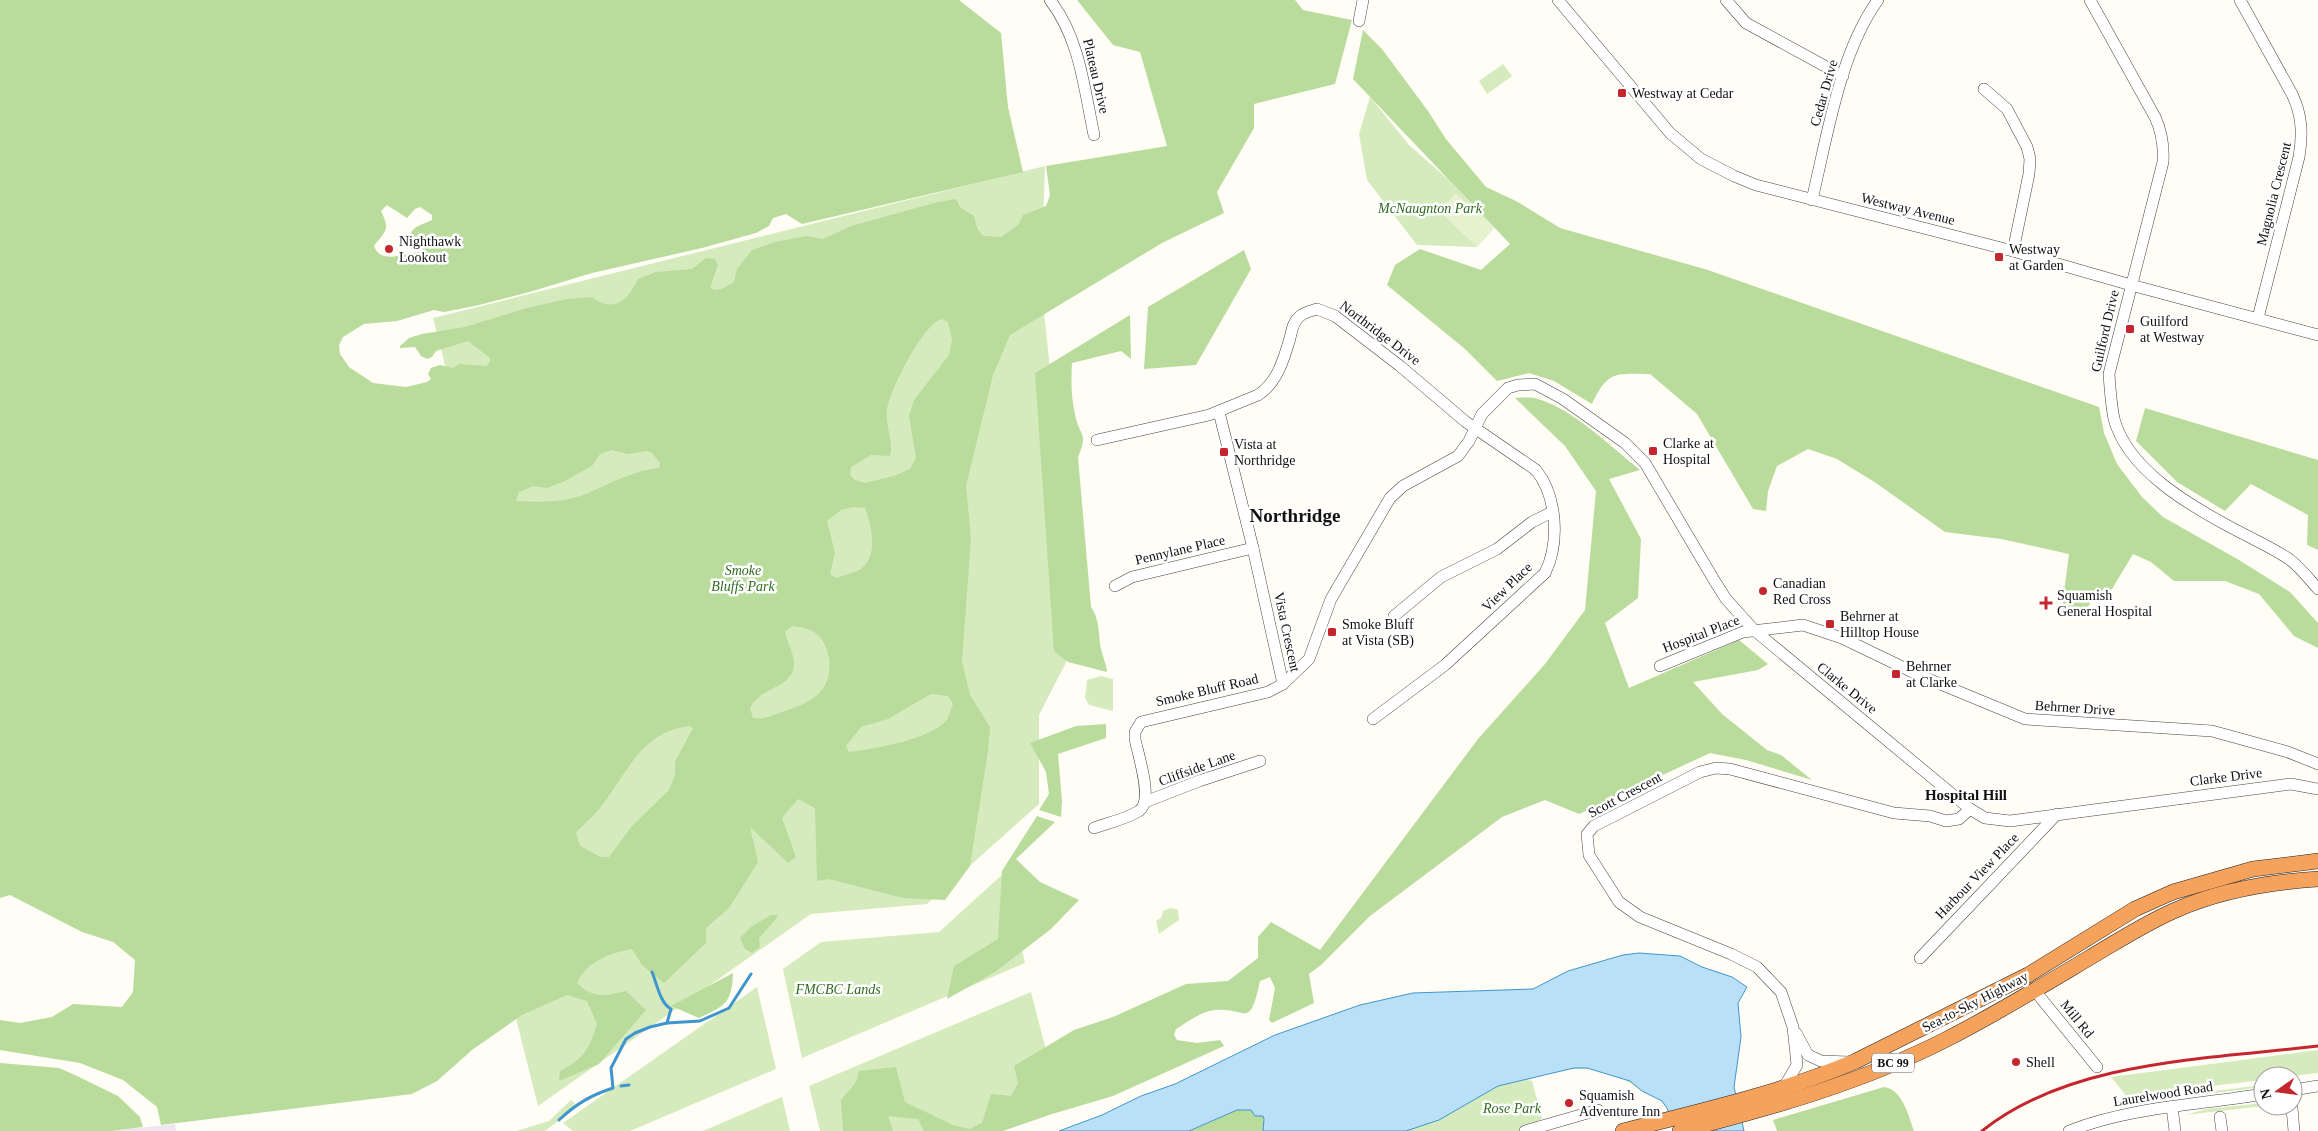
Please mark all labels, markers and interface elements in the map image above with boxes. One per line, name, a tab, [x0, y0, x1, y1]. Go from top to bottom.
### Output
street label: Plateau Drive	[1080, 37, 1112, 115]
street label: Cedar Drive	[1807, 58, 1841, 128]
place label: Westway at Cedar	[1632, 86, 1734, 101]
marker: Westway at Cedar	[1616, 87, 1628, 99]
street label: Magnolia Crescent	[2254, 141, 2294, 247]
street label: Westway Avenue	[1860, 190, 1956, 228]
park label: McNaugnton Park	[1377, 201, 1483, 216]
place label: Nighthawk Lookout	[399, 234, 461, 265]
place label: Westway at Garden	[2009, 242, 2064, 273]
marker: Nighthawk Lookout	[383, 243, 395, 255]
marker: Westway at Garden	[1993, 251, 2005, 263]
street label: Guilford Drive	[2088, 289, 2122, 373]
street label: Northridge Drive	[1337, 298, 1423, 368]
place label: Guilford at Westway	[2140, 314, 2204, 345]
marker: Guilford at Westway	[2124, 323, 2136, 335]
place label: Clarke at Hospital	[1663, 436, 1714, 467]
place label: Vista at Northridge	[1234, 437, 1295, 468]
marker: Clarke at Hospital	[1647, 445, 1659, 457]
marker: Vista at Northridge	[1218, 446, 1230, 458]
district label: Northridge	[1250, 505, 1340, 526]
street label: Pennylane Place	[1133, 532, 1227, 568]
street label: View Place	[1479, 560, 1535, 614]
park label: Smoke Bluffs Park	[711, 563, 775, 594]
place label: Canadian Red Cross	[1773, 576, 1831, 607]
marker: Canadian Red Cross	[1757, 585, 1769, 597]
place label: Squamish General Hospital	[2057, 588, 2152, 619]
street label: Vista Crescent	[1271, 591, 1303, 673]
marker: Squamish General Hospital	[2039, 596, 2053, 610]
place label: Behrner at Hilltop House	[1840, 609, 1919, 640]
street label: Hospital Place	[1660, 612, 1742, 656]
place label: Smoke Bluff at Vista (SB)	[1342, 617, 1414, 649]
marker: Behrner at Hilltop House	[1824, 618, 1836, 630]
marker: Smoke Bluff at Vista (SB)	[1326, 626, 1338, 638]
street label: Clarke Drive	[1814, 659, 1880, 717]
place label: Behrner at Clarke	[1906, 659, 1957, 690]
marker: Behrner at Clarke	[1890, 668, 1902, 680]
street label: Smoke Bluff Road	[1154, 671, 1260, 709]
street label: Behrner Drive	[2034, 698, 2116, 718]
street label: Cliffside Lane	[1157, 747, 1237, 789]
street label: Clarke Drive	[2189, 765, 2263, 789]
street label: Scott Crescent	[1586, 769, 1664, 821]
district label: Hospital Hill	[1925, 787, 2007, 803]
street label: Harbour View Place	[1932, 830, 2022, 922]
street label: Sea-to-Sky Highway	[1919, 969, 2031, 1035]
park label: FMCBC Lands	[794, 982, 881, 997]
street label: Mill Rd	[2057, 997, 2097, 1041]
road number: BC 99	[1872, 1054, 1914, 1072]
place label: Shell	[2026, 1055, 2055, 1070]
marker: Shell	[2010, 1056, 2022, 1068]
north arrow	[2253, 1066, 2303, 1116]
street label: Laurelwood Road	[2112, 1079, 2214, 1109]
text: N	[2257, 1087, 2274, 1101]
place label: Squamish Adventure Inn	[1579, 1088, 1660, 1119]
marker: Squamish Adventure Inn	[1563, 1097, 1575, 1109]
park label: Rose Park	[1482, 1101, 1542, 1116]

